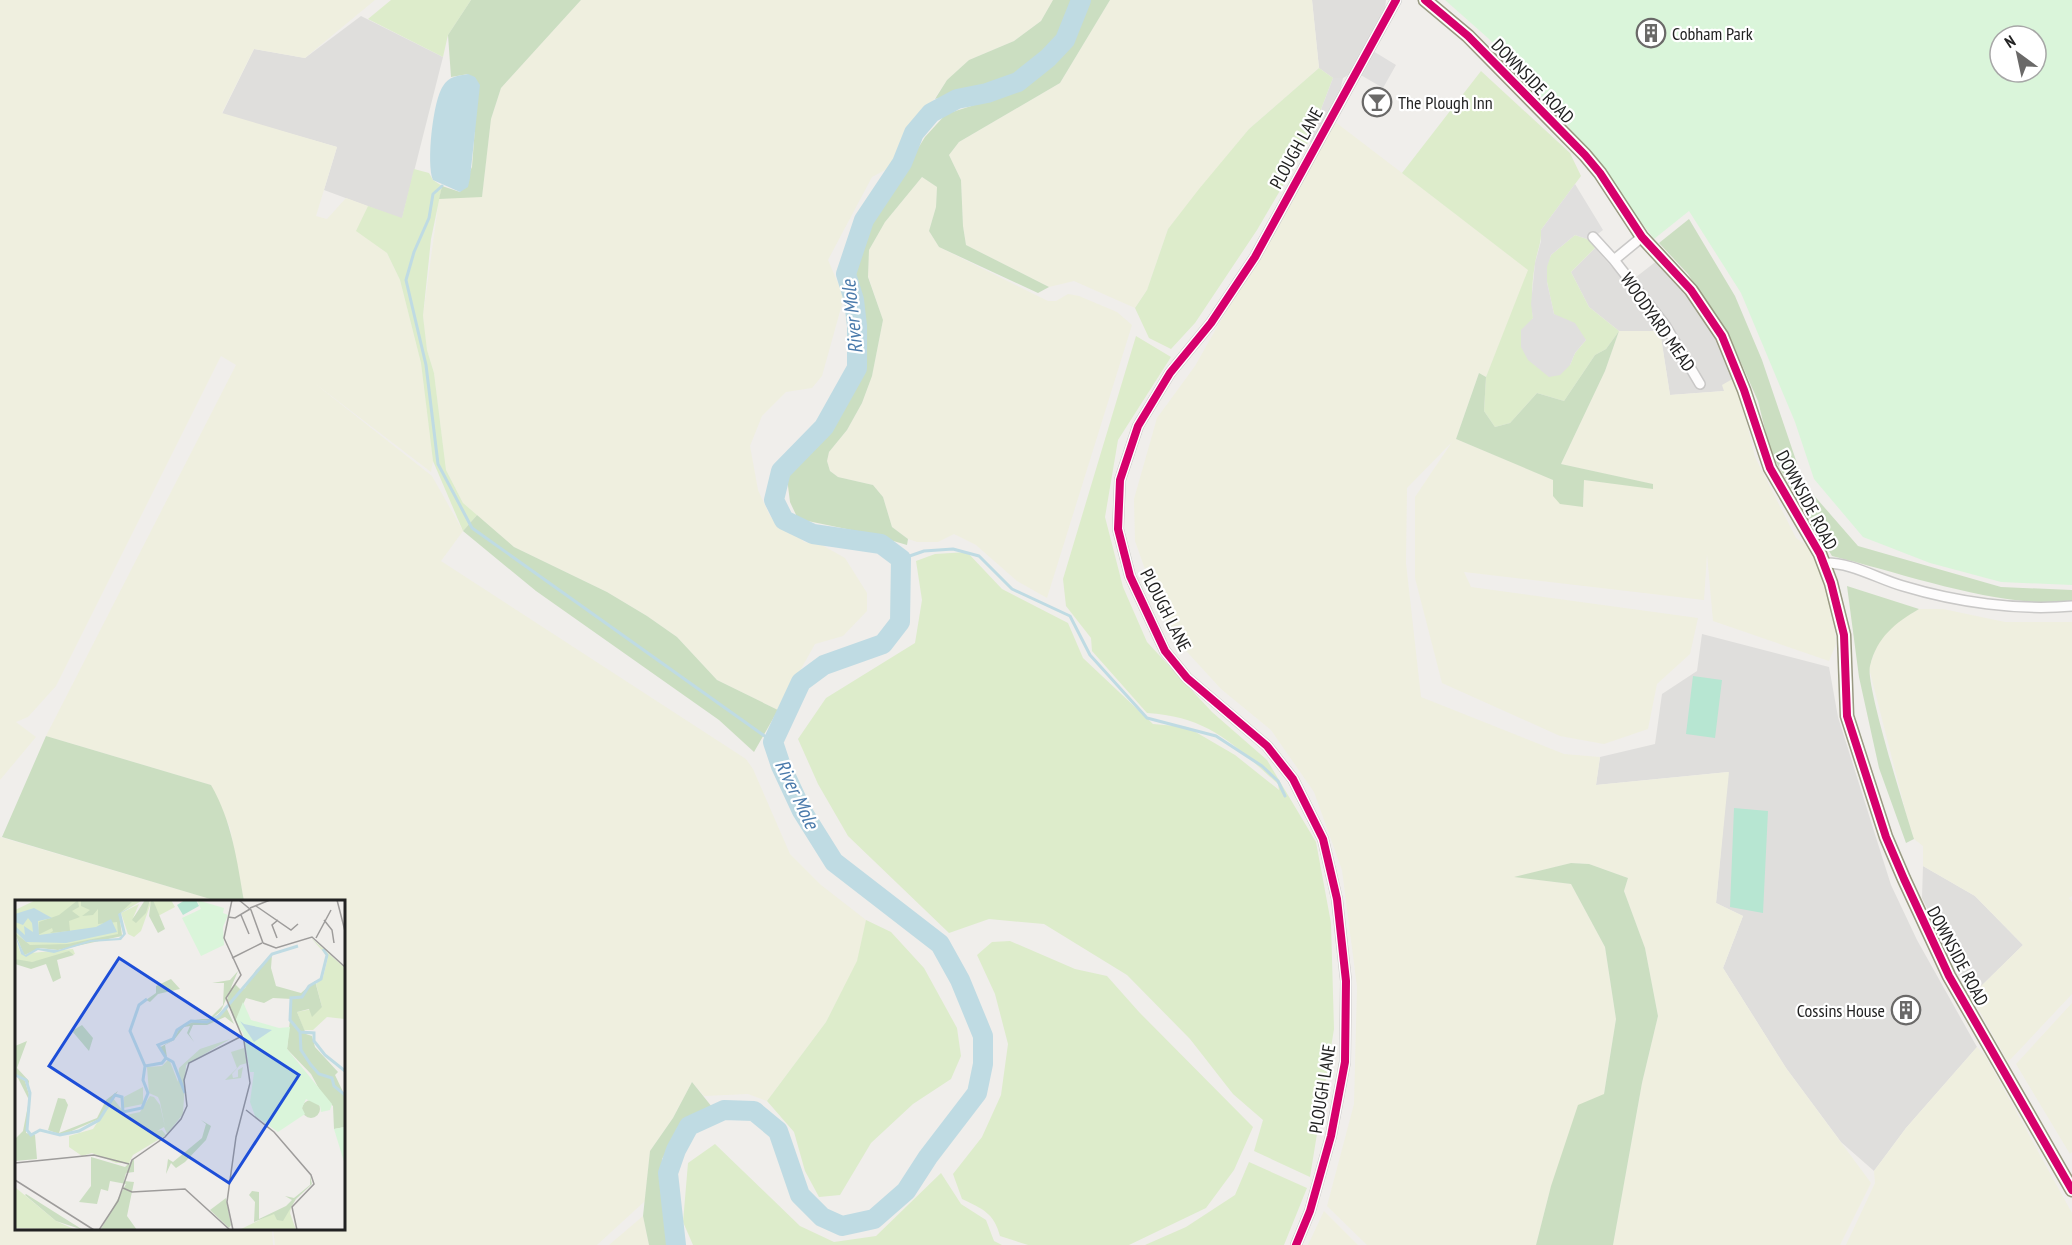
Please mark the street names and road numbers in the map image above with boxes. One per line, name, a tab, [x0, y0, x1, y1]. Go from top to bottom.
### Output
street label: DOWNSIDE ROAD	[1487, 34, 1579, 128]
street label: PLOUGH LANE	[1264, 103, 1328, 193]
street label: WOODYARD MEAD	[1616, 268, 1700, 376]
street label: DOWNSIDE ROAD	[1771, 446, 1843, 554]
street label: PLOUGH LANE	[1135, 565, 1197, 655]
street label: DOWNSIDE ROAD	[1922, 902, 1994, 1010]
street label: PLOUGH LANE	[1304, 1043, 1340, 1135]

